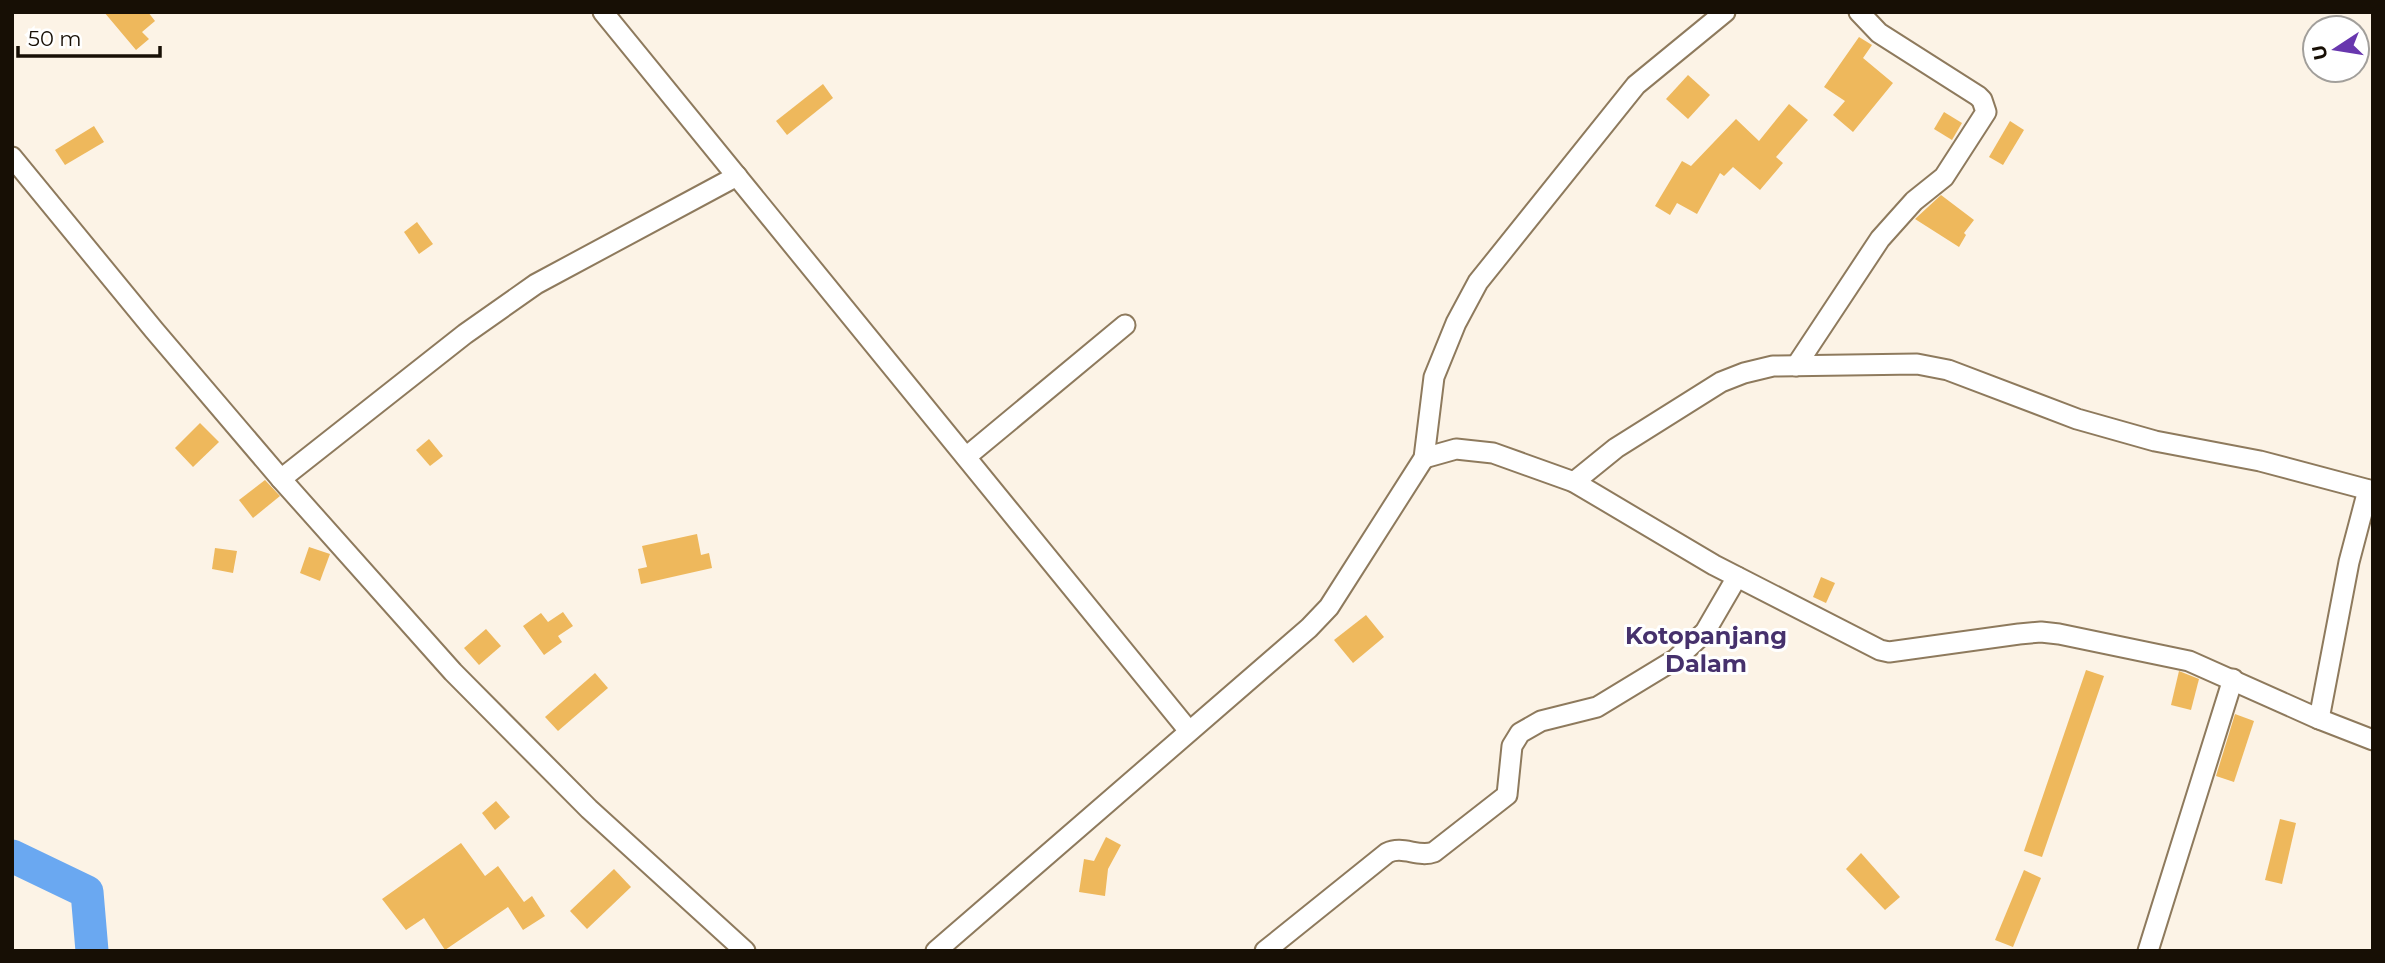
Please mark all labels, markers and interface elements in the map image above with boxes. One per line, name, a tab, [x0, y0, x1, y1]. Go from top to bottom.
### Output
scale bar	[18, 14, 159, 58]
north arrow	[2301, 14, 2371, 84]
text: 50 m	[28, 26, 82, 51]
text: U	[2307, 43, 2333, 62]
district label: Kotopanjang Dalam	[1625, 621, 1787, 678]

